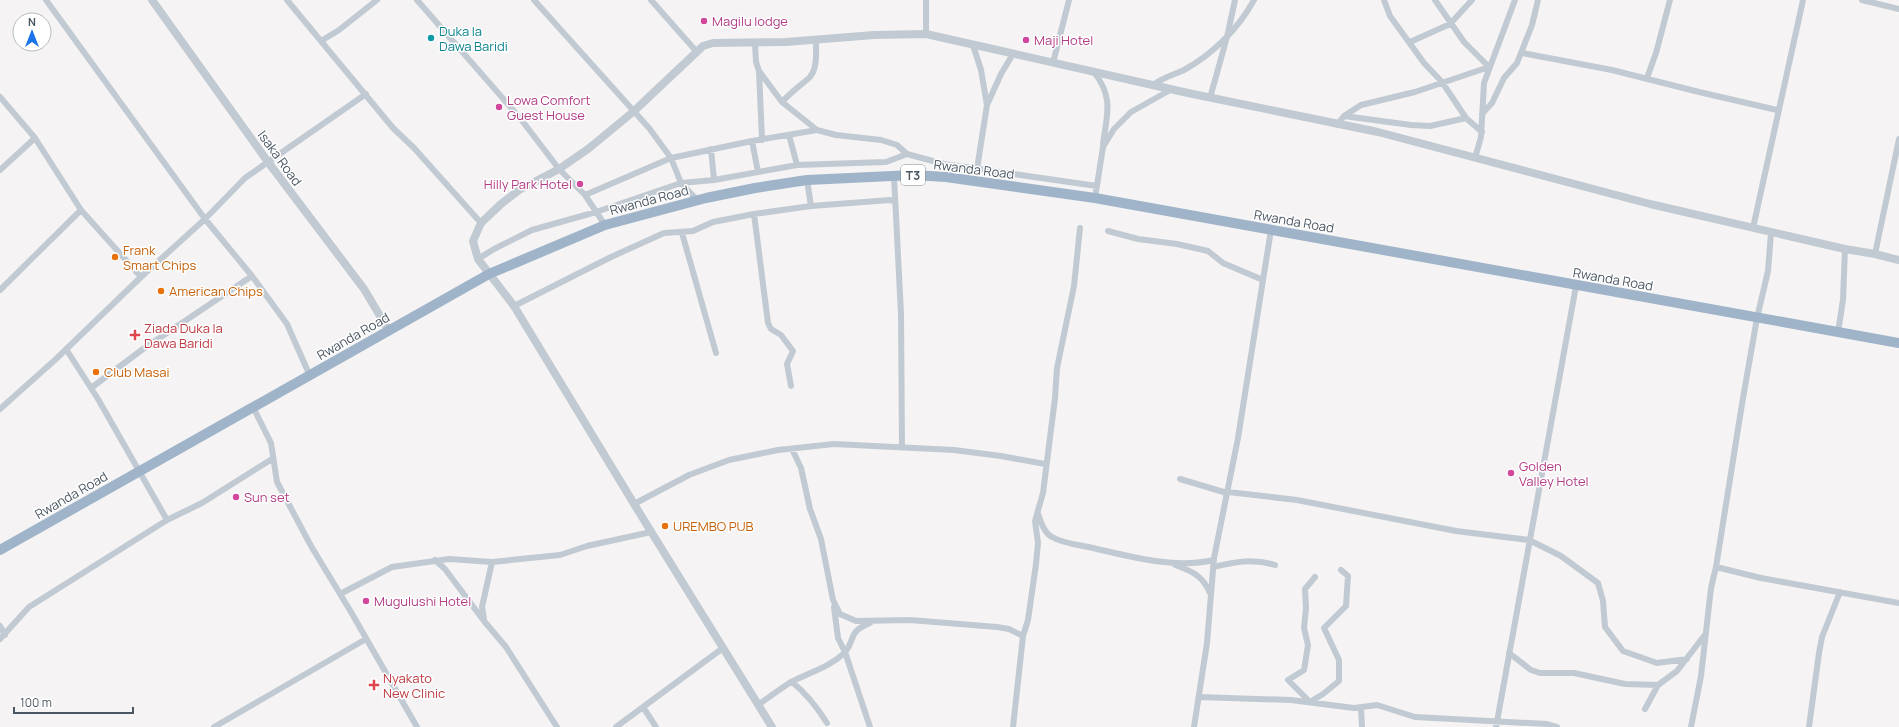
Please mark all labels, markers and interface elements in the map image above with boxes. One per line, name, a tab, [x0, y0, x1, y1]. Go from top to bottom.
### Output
north arrow	[12, 12, 52, 52]
place label: Magilu lodge	[712, 12, 788, 30]
text: N	[28, 14, 36, 29]
marker: Magilu lodge	[699, 16, 709, 26]
place label: Duka la Dawa Baridi	[439, 22, 508, 55]
place label: Maji Hotel	[1034, 31, 1093, 49]
marker: Duka la Dawa Baridi	[426, 33, 436, 43]
marker: Maji Hotel	[1021, 35, 1031, 45]
place label: Lowa Comfort Guest House	[507, 91, 590, 124]
marker: Lowa Comfort Guest House	[494, 102, 504, 112]
street label: Isaka Road	[254, 127, 306, 189]
street label: Rwanda Road	[933, 155, 1015, 183]
road number: T3	[901, 165, 925, 185]
place label: Hilly Park Hotel	[484, 175, 572, 193]
marker: Hilly Park Hotel	[575, 179, 585, 189]
street label: Rwanda Road	[608, 181, 690, 219]
street label: Rwanda Road	[1253, 205, 1335, 237]
place label: Frank Smart Chips	[123, 241, 196, 274]
marker: Frank Smart Chips	[110, 252, 120, 262]
street label: Rwanda Road	[1572, 263, 1654, 295]
place label: American Chips	[169, 282, 263, 300]
marker: American Chips	[156, 286, 166, 296]
street label: Rwanda Road	[313, 308, 393, 364]
place label: Ziada Duka la Dawa Baridi	[144, 319, 223, 352]
marker: Ziada Duka la Dawa Baridi	[129, 329, 141, 341]
place label: Club Masai	[104, 363, 170, 381]
marker: Club Masai	[91, 367, 101, 377]
place label: Golden Valley Hotel	[1519, 457, 1589, 490]
street label: Rwanda Road	[31, 467, 111, 523]
marker: Golden Valley Hotel	[1506, 468, 1516, 478]
place label: Sun set	[244, 488, 290, 506]
marker: Sun set	[231, 492, 241, 502]
place label: UREMBO PUB	[673, 517, 754, 535]
marker: UREMBO PUB	[660, 521, 670, 531]
place label: Mugulushi Hotel	[374, 592, 471, 610]
marker: Mugulushi Hotel	[361, 596, 371, 606]
place label: Nyakato New Clinic	[383, 669, 445, 702]
marker: Nyakato New Clinic	[368, 679, 380, 691]
scale bar	[14, 689, 133, 715]
text: 100 m	[20, 694, 52, 711]

